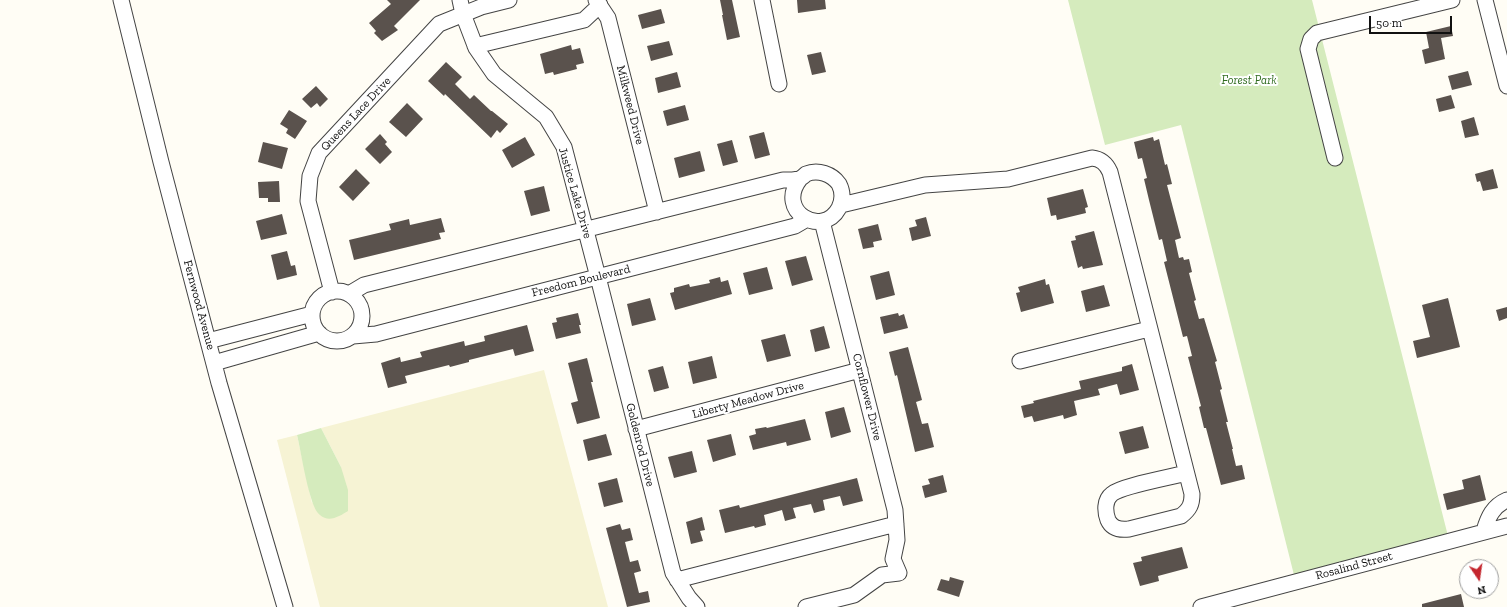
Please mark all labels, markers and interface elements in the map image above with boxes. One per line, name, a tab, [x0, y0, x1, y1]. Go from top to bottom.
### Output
scale bar	[1371, 8, 1454, 34]
text: 50 m	[1376, 16, 1402, 30]
street label: Milkweed Drive	[613, 64, 647, 146]
street label: Queens Lace Drive	[318, 74, 394, 154]
park label: Forest Park	[1221, 74, 1277, 88]
street label: Justice Lake Drive	[555, 146, 595, 240]
street label: Fernwood Avenue	[180, 258, 218, 352]
street label: Freedom Boulevard	[530, 262, 632, 300]
street label: Cornflower Drive	[849, 352, 885, 442]
street label: Liberty Meadow Drive	[691, 378, 805, 422]
street label: Goldenrod Drive	[623, 402, 657, 488]
street label: Rosalind Street	[1314, 549, 1394, 583]
north arrow	[1459, 559, 1499, 599]
text: N	[1476, 583, 1487, 597]

